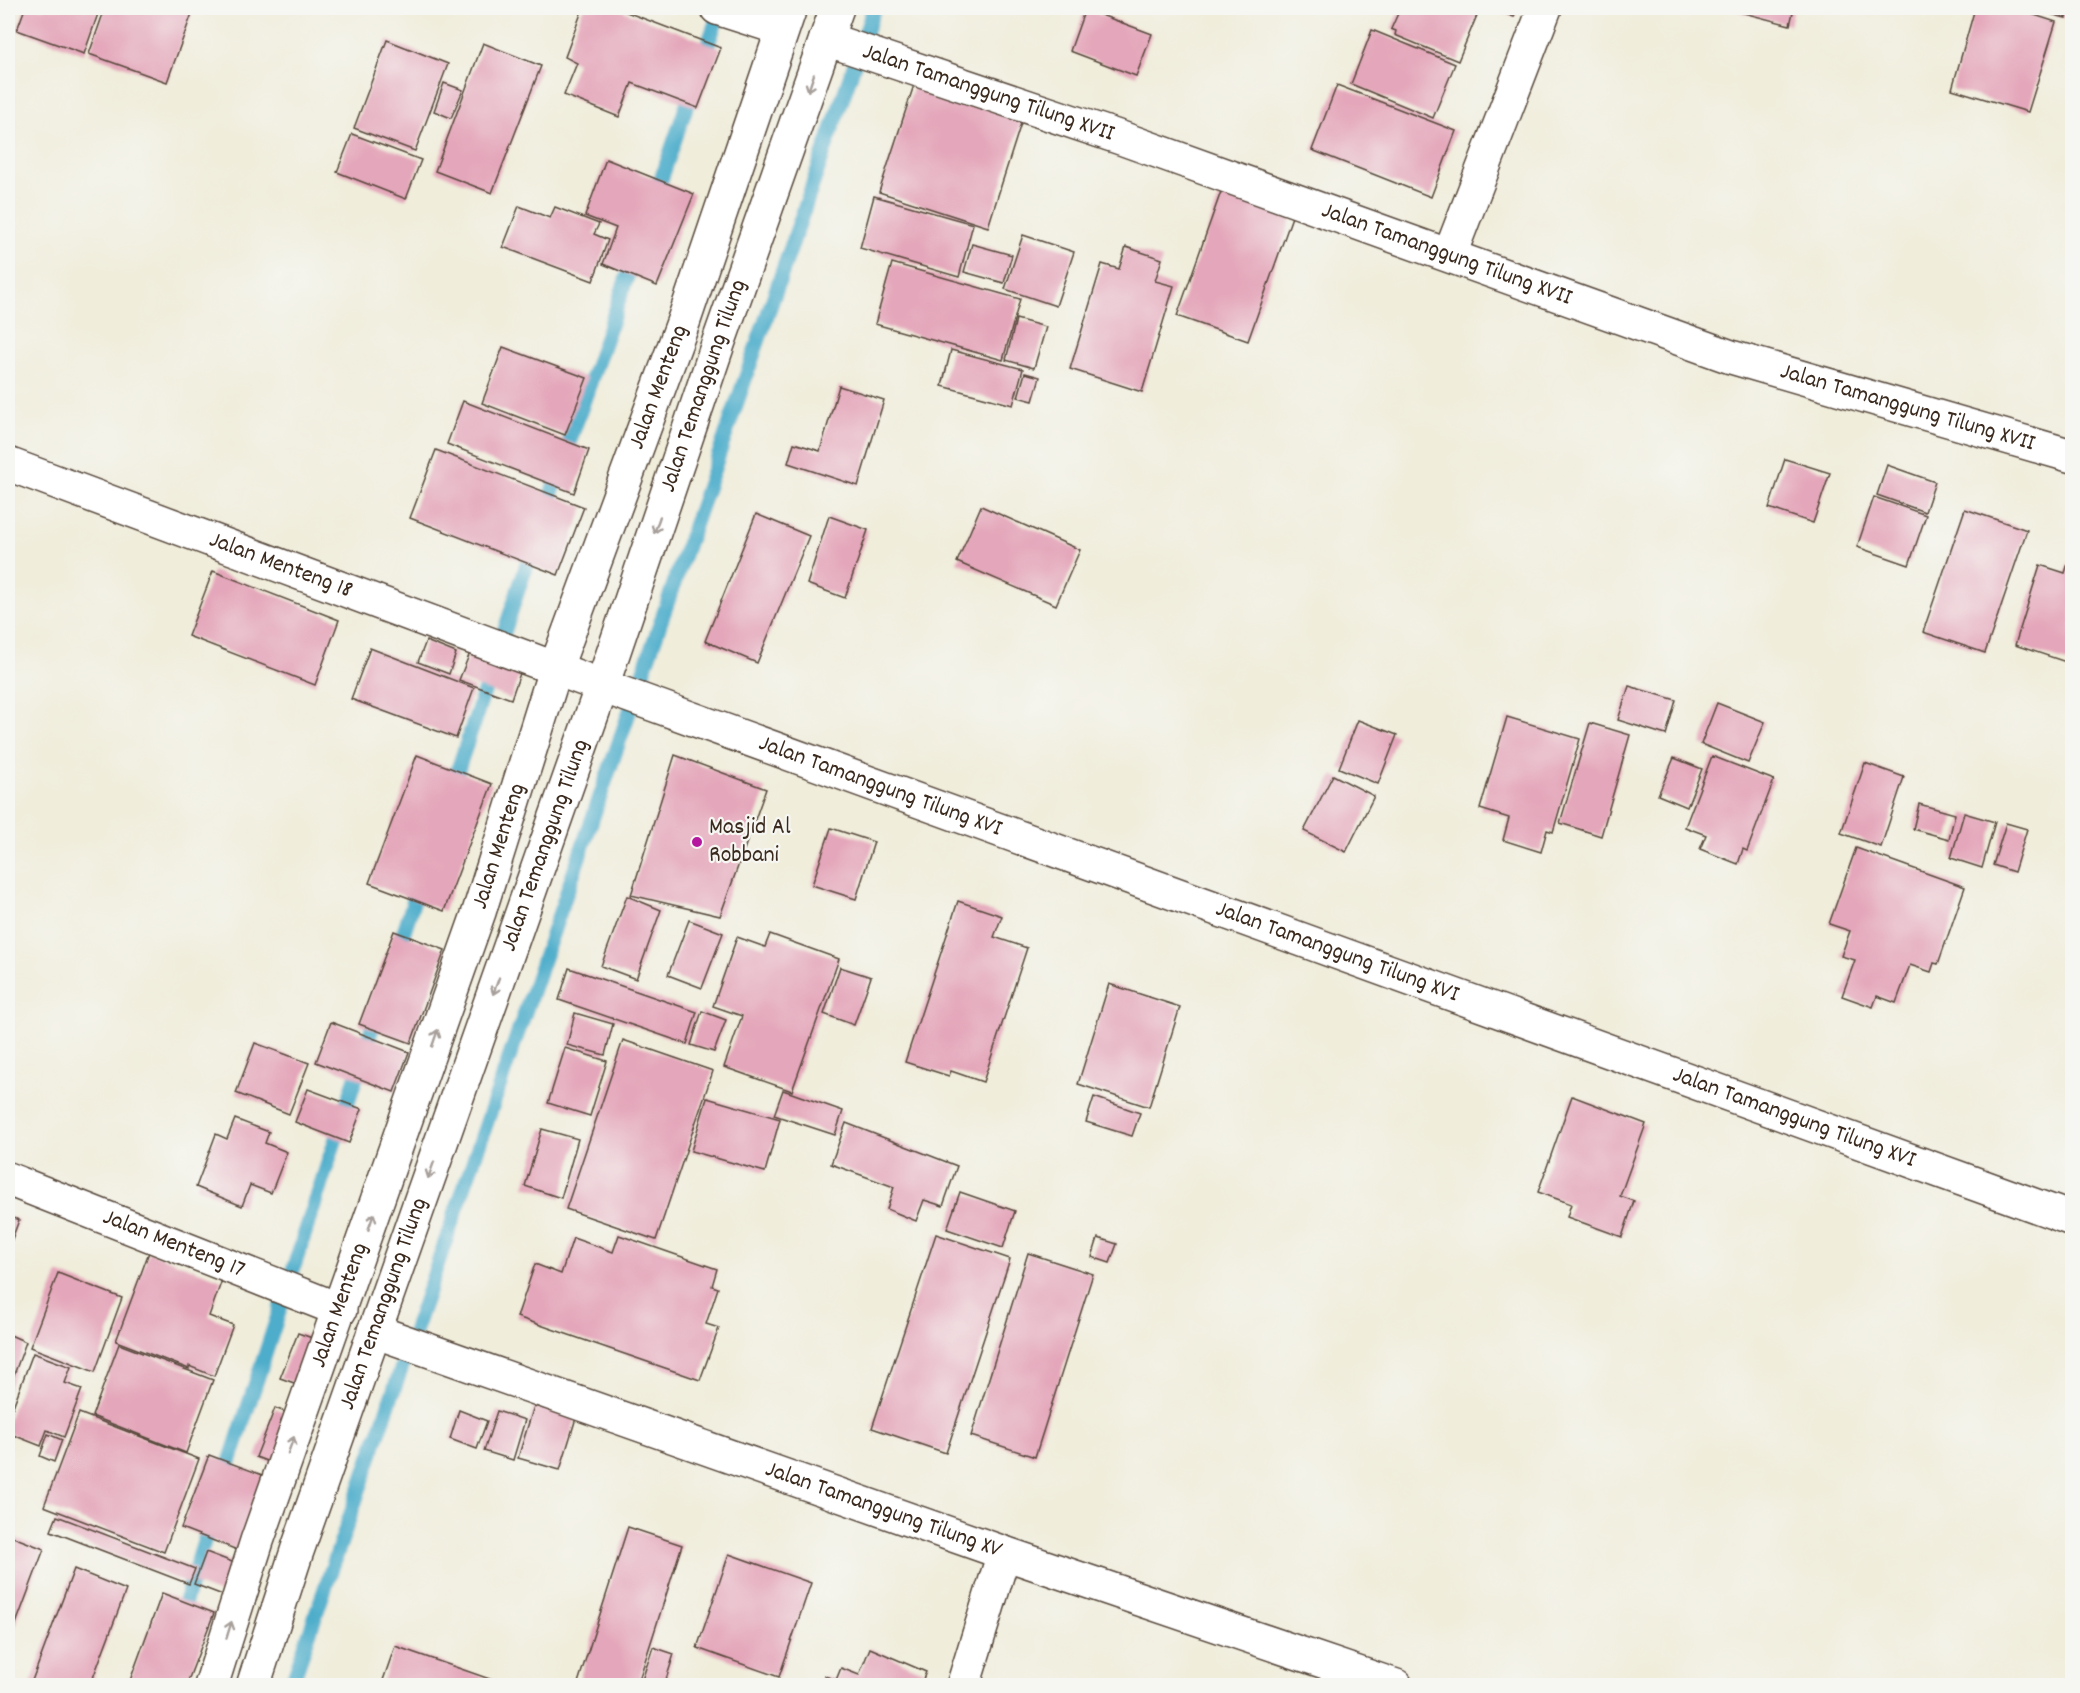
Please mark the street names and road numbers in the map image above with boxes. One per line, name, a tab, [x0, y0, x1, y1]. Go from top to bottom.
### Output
street label: Jalan Tamanggung Tilung XVII	[858, 35, 1119, 152]
street label: Jalan Tamanggung Tilung XVII	[1317, 194, 1577, 316]
street label: Jalan Temanggung Tilung	[652, 275, 756, 497]
street label: Jalan Menteng	[621, 320, 698, 454]
street label: Jalan Tamanggung Tilung XVII	[1776, 355, 2039, 461]
street label: Jalan Menteng 18	[204, 524, 357, 608]
street label: Jalan Tamanggung Tilung XVI	[754, 727, 1007, 847]
street label: Jalan Temanggung Tilung	[493, 735, 599, 956]
street label: Jalan Menteng	[464, 779, 535, 914]
street label: Jalan Tamanggung Tilung XVI	[1211, 893, 1464, 1012]
street label: Jalan Tamanggung Tilung XVI	[1668, 1058, 1921, 1178]
street label: Jalan Temanggung Tilung	[331, 1193, 437, 1415]
street label: Jalan Menteng 17	[97, 1201, 250, 1288]
street label: Jalan Menteng	[302, 1238, 378, 1372]
street label: Jalan Tamanggung Tilung XV	[760, 1453, 1007, 1568]

